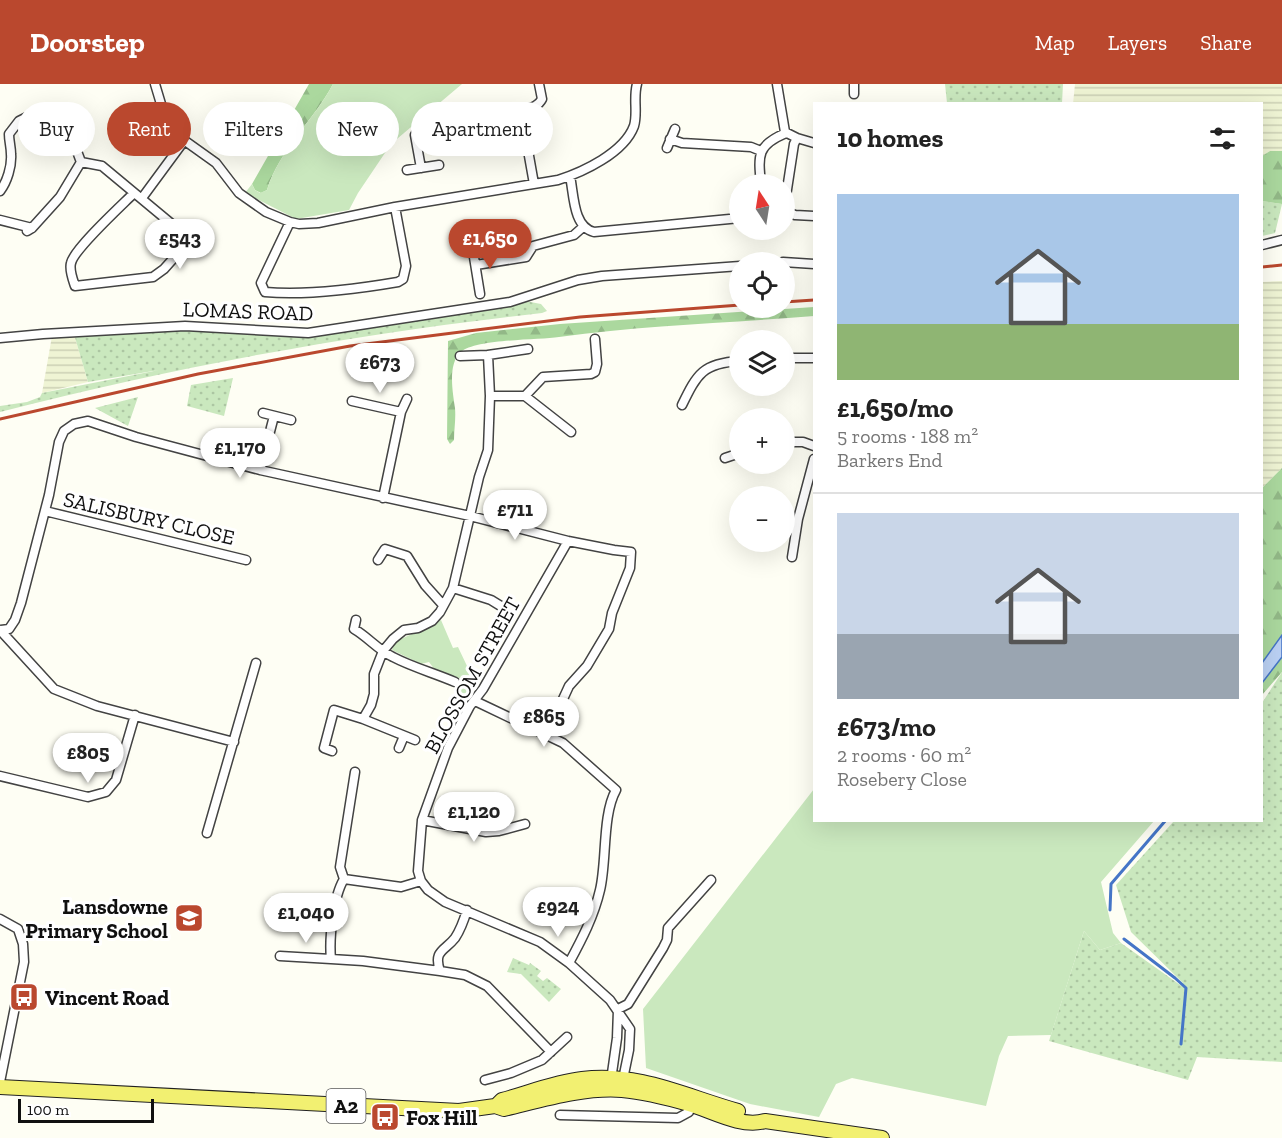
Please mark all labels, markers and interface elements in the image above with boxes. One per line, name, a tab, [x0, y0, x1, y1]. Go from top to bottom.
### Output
text: Doorstep	[30, 26, 145, 59]
text: Map	[1035, 30, 1075, 55]
text: Layers	[1108, 30, 1167, 55]
text: Share	[1200, 30, 1252, 55]
chip: Buy	[18, 102, 95, 156]
chip: Rent	[107, 102, 191, 156]
chip: Filters	[203, 102, 304, 156]
chip: New	[316, 102, 399, 156]
chip: Apartment	[411, 102, 553, 156]
text: 10 homes	[837, 122, 943, 154]
icon: filters	[1206, 122, 1239, 155]
north arrow	[729, 174, 795, 240]
map controls	[729, 174, 795, 552]
pin: £543	[144, 219, 216, 270]
pin: £1,650	[441, 219, 539, 270]
text: £543	[159, 226, 201, 250]
text: £1,650	[463, 226, 517, 250]
icon: home	[984, 233, 1092, 341]
button: locate	[729, 252, 795, 318]
street label: LOMAS ROAD	[182, 296, 314, 326]
button: layers	[729, 330, 795, 396]
pin: £673	[344, 343, 416, 394]
text: £673	[359, 350, 401, 374]
text: £1,650/mo	[837, 392, 953, 424]
button: +	[729, 408, 795, 474]
text: 5 rooms · 188 m²	[837, 424, 978, 448]
pin: £1,170	[191, 428, 289, 479]
text: £1,170	[214, 435, 266, 459]
text: Barkers End	[837, 448, 942, 472]
street label: SALISBURY CLOSE	[61, 486, 237, 550]
button: −	[729, 486, 795, 552]
pin: £711	[479, 490, 551, 541]
text: £711	[497, 497, 533, 521]
icon: home	[984, 552, 1092, 660]
street label: BLOSSOM STREET	[419, 592, 525, 758]
pin: £865	[508, 697, 580, 748]
text: £865	[523, 704, 565, 728]
text: £673/mo	[837, 711, 936, 743]
pin: £805	[52, 733, 124, 784]
text: £805	[67, 740, 109, 764]
text: 2 rooms · 60 m²	[837, 743, 971, 767]
text: Rosebery Close	[837, 767, 967, 791]
pin: £1,120	[425, 792, 523, 843]
text: £1,120	[448, 799, 500, 823]
pin: £924	[522, 887, 594, 938]
pin: £1,040	[257, 893, 355, 944]
place label: Lansdowne Primary School	[25, 894, 168, 943]
text: £924	[537, 894, 579, 918]
text: £1,040	[278, 900, 334, 924]
school or university icon: Lansdowne Primary School	[173, 902, 205, 934]
bus stop icon: Vincent Road	[8, 981, 40, 1013]
place label: Vincent Road	[45, 985, 169, 1010]
road number: A2	[326, 1089, 366, 1123]
scale bar	[18, 1096, 154, 1124]
text: 100 m	[27, 1100, 69, 1119]
bus stop icon: Fox Hill	[369, 1101, 401, 1133]
place label: Fox Hill	[406, 1105, 478, 1130]

